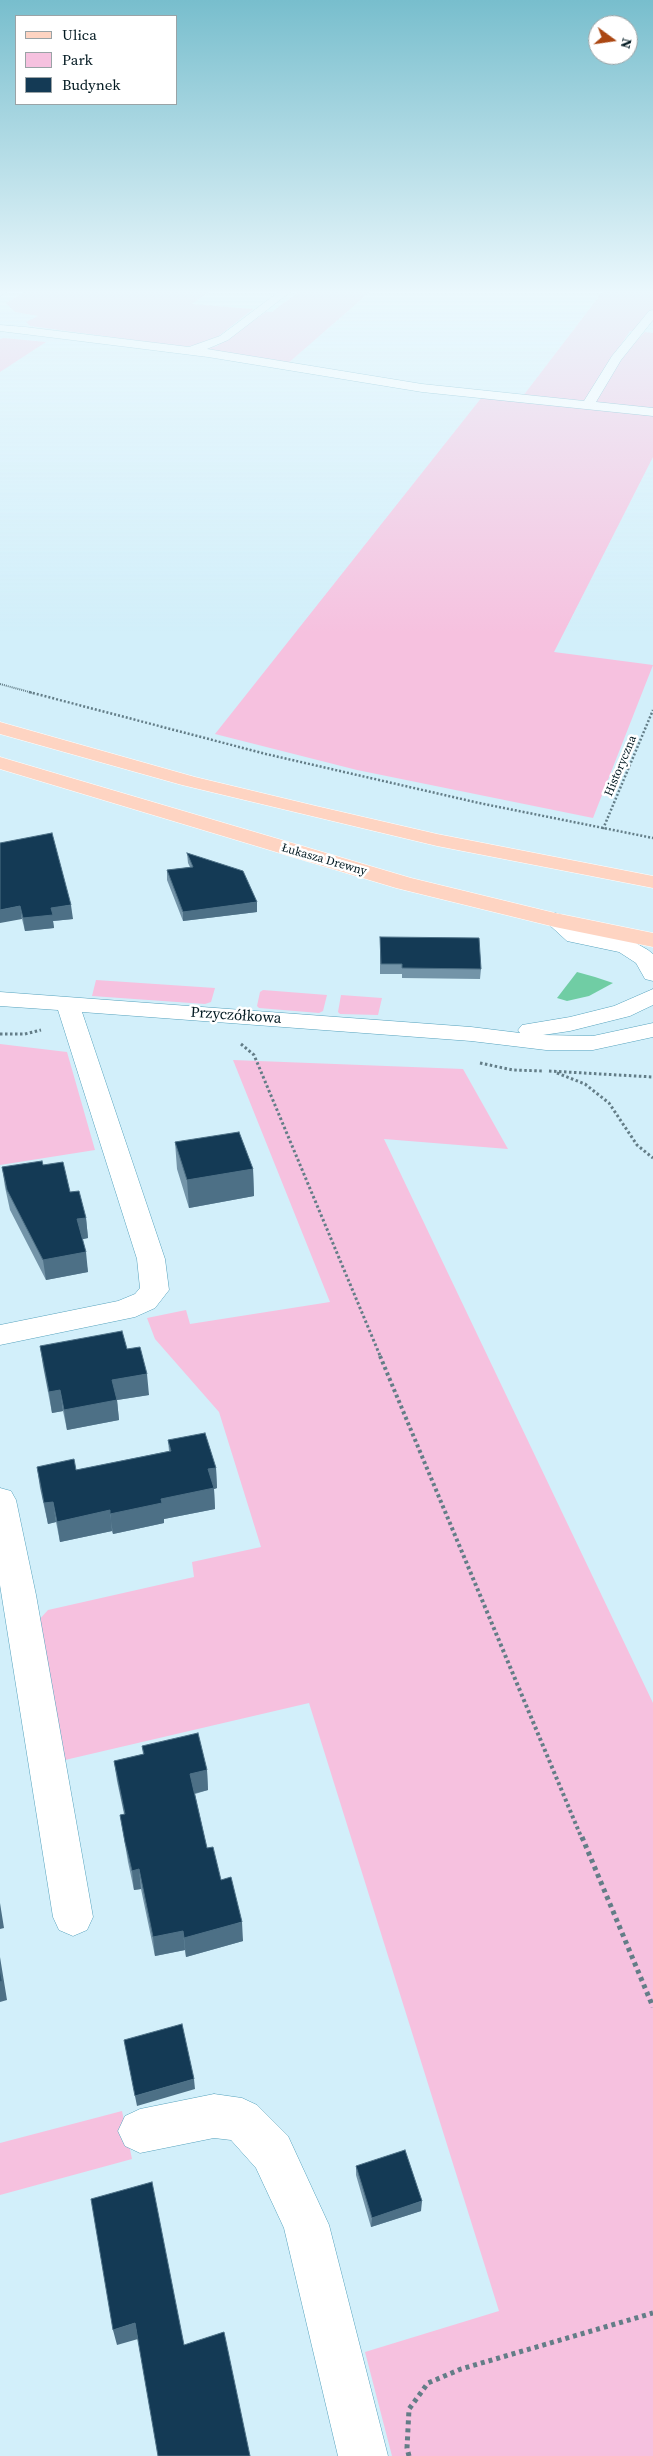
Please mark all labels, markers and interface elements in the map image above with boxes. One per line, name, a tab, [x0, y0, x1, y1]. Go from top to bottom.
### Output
legend	[15, 15, 178, 105]
north arrow	[588, 15, 638, 65]
text: Ulica	[62, 24, 97, 45]
text: N	[616, 36, 638, 51]
text: Park	[62, 49, 93, 70]
text: Budynek	[62, 74, 121, 95]
street label: Historyczna	[602, 733, 640, 799]
street label: Łukasza Drewny	[280, 841, 368, 879]
street label: Przyczółkowa	[190, 1004, 282, 1028]

